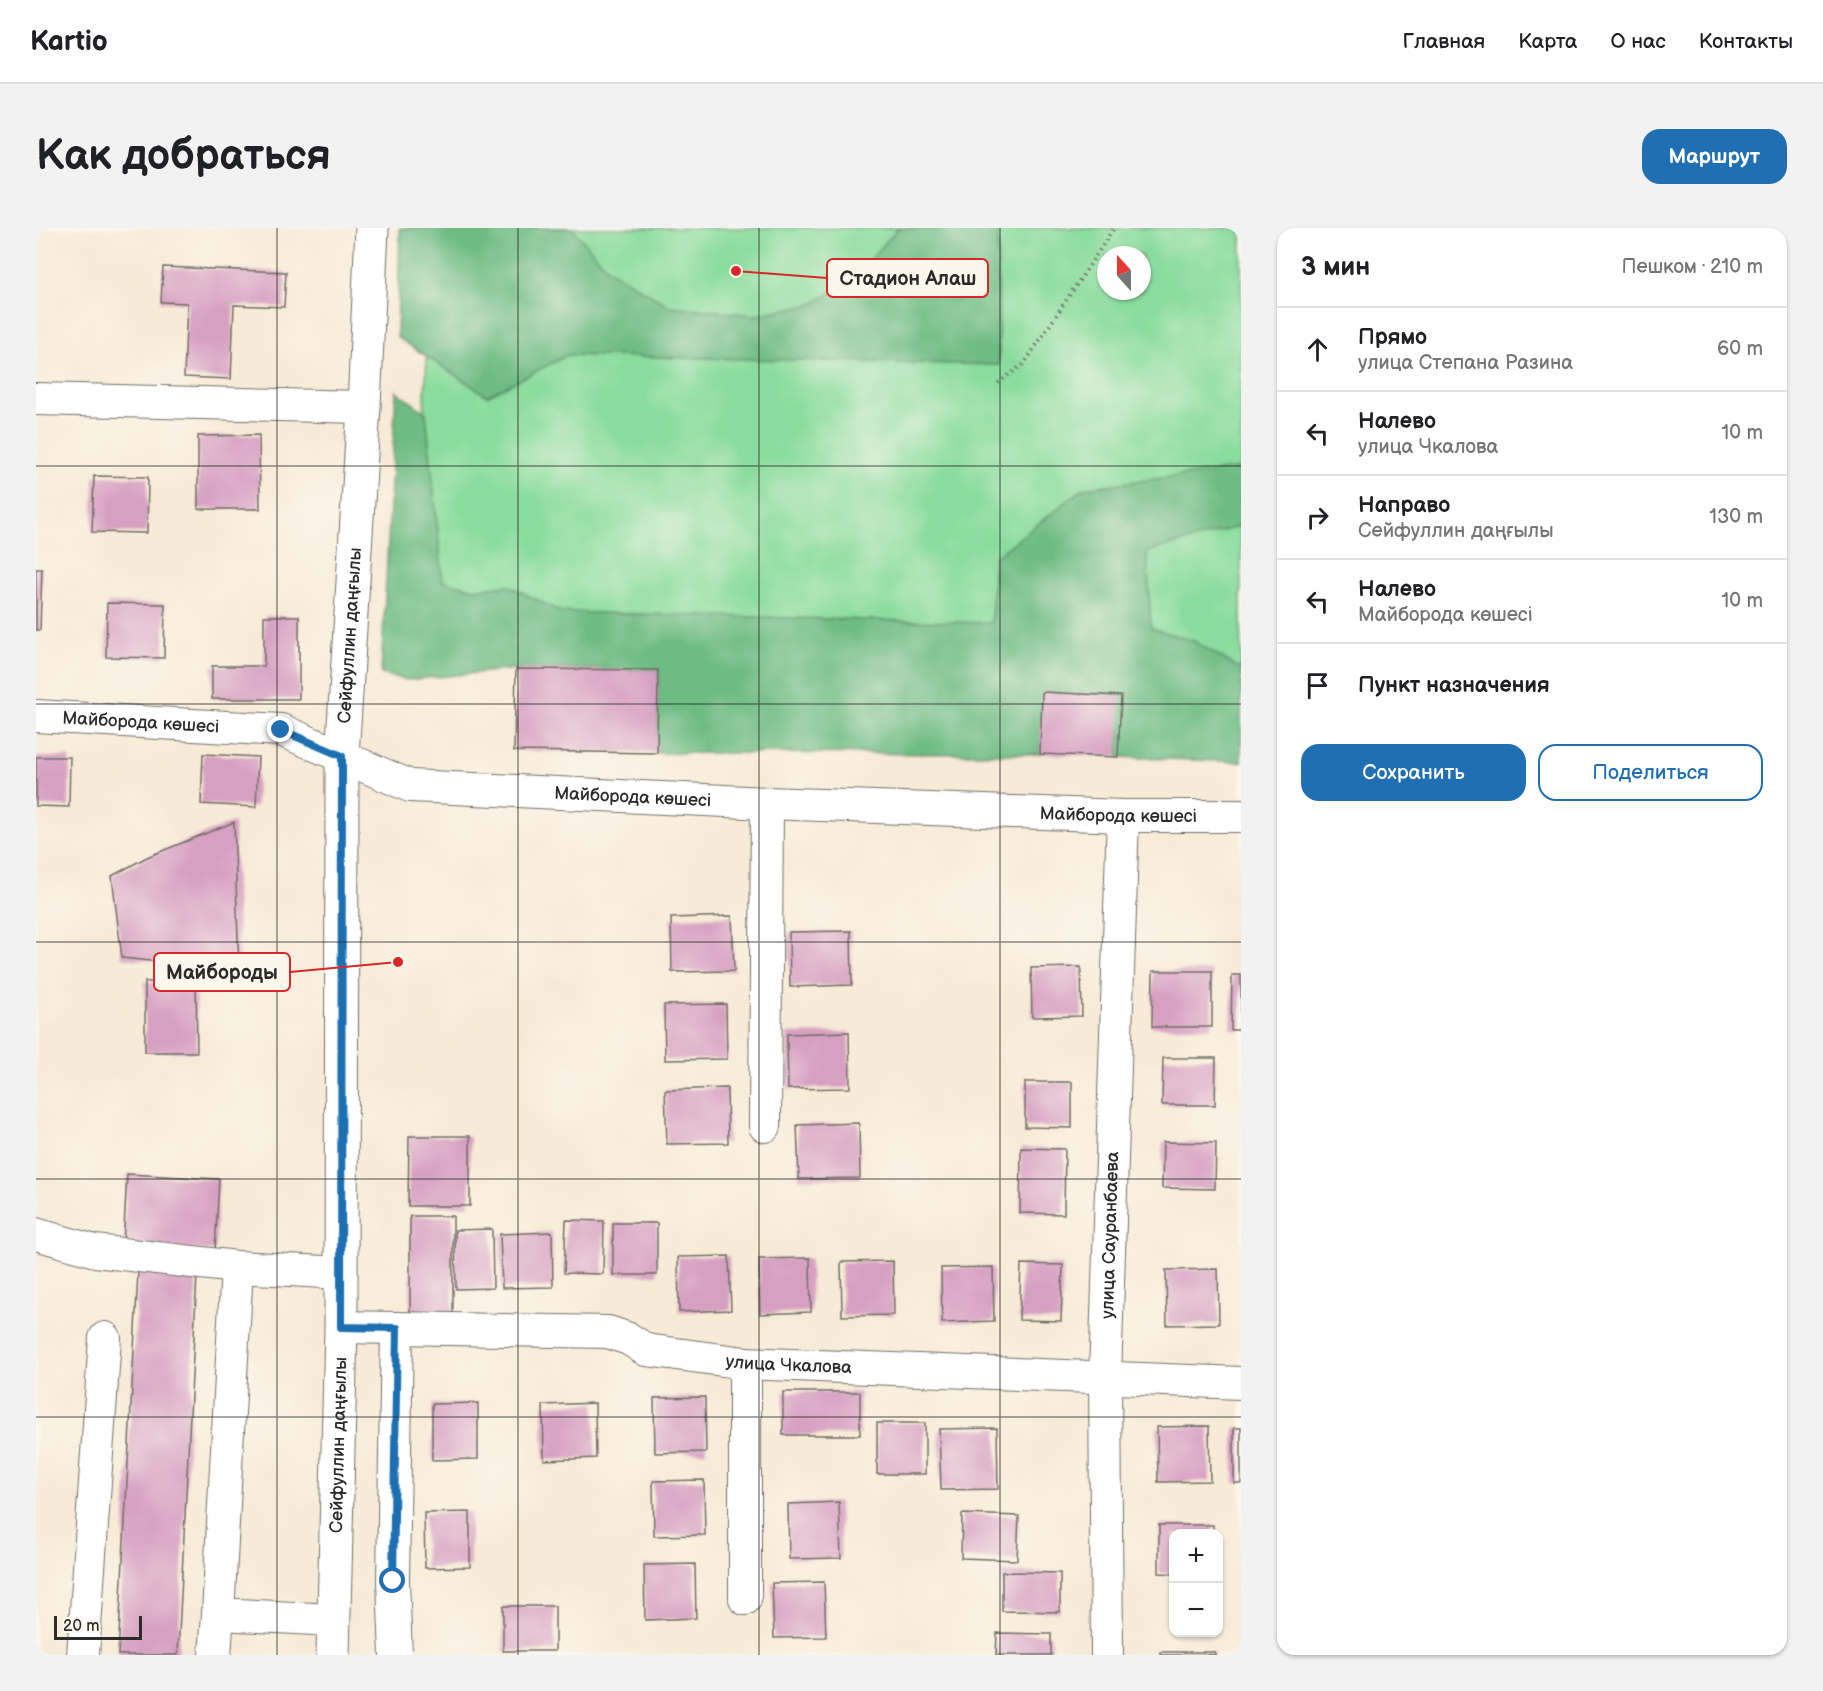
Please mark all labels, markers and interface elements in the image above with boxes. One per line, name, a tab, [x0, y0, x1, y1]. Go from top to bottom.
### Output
text: Kartio	[30, 25, 108, 58]
text: Главная	[1402, 29, 1485, 54]
text: Карта	[1518, 29, 1577, 54]
text: О нас	[1610, 29, 1666, 54]
text: Контакты	[1699, 29, 1793, 54]
button: Маршрут	[1642, 129, 1787, 184]
text: Как добраться	[36, 131, 331, 182]
north arrow	[1097, 246, 1151, 300]
text: 3 мин	[1301, 252, 1370, 283]
text: Пешком · 210 m	[1622, 255, 1763, 279]
callout: Стадион Алаш	[827, 259, 988, 297]
text: Стадион Алаш	[840, 267, 976, 291]
text: Прямо	[1358, 324, 1427, 351]
icon: ahead	[1301, 333, 1334, 366]
text: 60 m	[1717, 337, 1763, 361]
text: улица Степана Разина	[1358, 351, 1573, 375]
text: Налево	[1358, 408, 1436, 435]
icon: left	[1301, 417, 1334, 450]
text: 10 m	[1722, 421, 1763, 445]
text: улица Чкалова	[1358, 435, 1498, 459]
text: Направо	[1358, 492, 1450, 519]
icon: right	[1301, 501, 1334, 534]
text: 130 m	[1709, 505, 1763, 529]
text: Сейфуллин даңғылы	[1358, 519, 1554, 543]
street label: Сейфуллин даңғылы	[334, 547, 366, 724]
text: Налево	[1358, 576, 1436, 603]
icon: left	[1301, 585, 1334, 618]
text: 10 m	[1722, 589, 1763, 613]
text: Майборода көшесі	[1358, 603, 1533, 627]
icon: arrive	[1301, 669, 1334, 702]
text: Пункт назначения	[1358, 672, 1550, 699]
street label: Майборода көшесі	[62, 707, 220, 737]
route end	[267, 716, 293, 742]
button: Сохранить	[1301, 744, 1526, 801]
button: Поделиться	[1538, 744, 1763, 801]
street label: Майборода көшесі	[554, 782, 712, 811]
street label: Майборода көшесі	[1039, 802, 1197, 827]
callout: Майбороды	[154, 953, 290, 991]
text: Майбороды	[166, 961, 278, 985]
street label: улица Сауранбаева	[1096, 1151, 1123, 1319]
street label: улица Чкалова	[724, 1350, 853, 1378]
street label: Сейфуллин даңғылы	[325, 1357, 351, 1533]
map controls	[1169, 1529, 1223, 1637]
button: +	[1169, 1529, 1223, 1583]
route start	[379, 1567, 405, 1593]
button: −	[1169, 1583, 1223, 1637]
scale bar	[54, 1613, 142, 1640]
text: 20 m	[63, 1617, 99, 1636]

